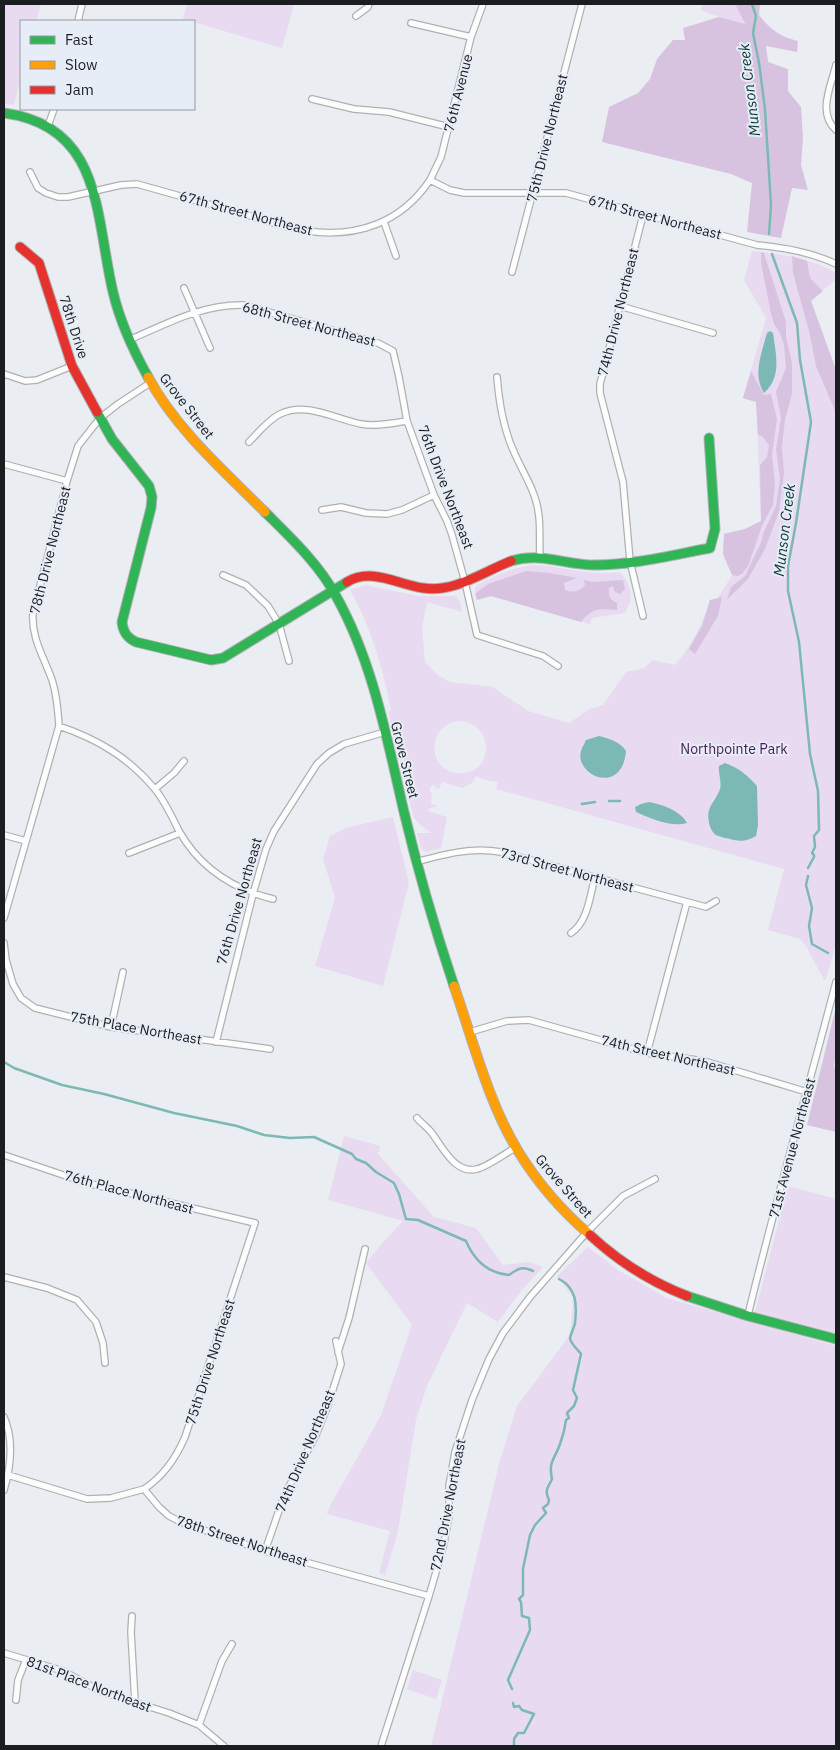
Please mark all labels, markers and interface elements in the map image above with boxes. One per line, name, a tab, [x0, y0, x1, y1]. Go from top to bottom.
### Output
legend	[20, 20, 195, 110]
text: Fast	[65, 30, 93, 49]
water label: Munson Creek	[734, 42, 764, 138]
street label: 76th Avenue	[440, 52, 476, 134]
text: Slow	[65, 55, 98, 74]
street label: 75th Drive Northeast	[522, 72, 572, 204]
text: Jam	[65, 80, 94, 99]
street label: 67th Street Northeast	[177, 187, 315, 239]
street label: 67th Street Northeast	[586, 191, 724, 243]
street label: 74th Drive Northeast	[593, 246, 643, 378]
street label: 78th Drive	[55, 293, 93, 361]
street label: 68th Street Northeast	[240, 298, 378, 350]
street label: Grove Street	[156, 369, 218, 443]
street label: 76th Drive Northeast	[414, 422, 478, 552]
water label: Munson Creek	[769, 482, 799, 578]
street label: 78th Drive Northeast	[25, 484, 75, 616]
street label: Grove Street	[387, 720, 423, 800]
park label: Northpointe Park	[680, 740, 788, 758]
street label: 76th Drive Northeast	[212, 835, 266, 967]
street label: 73rd Street Northeast	[498, 844, 636, 897]
street label: 75th Place Northeast	[69, 1008, 203, 1048]
street label: 74th Street Northeast	[599, 1031, 737, 1079]
street label: 71st Avenue Northeast	[765, 1076, 819, 1220]
street label: Grove Street	[531, 1150, 597, 1222]
street label: 76th Place Northeast	[62, 1166, 196, 1218]
street label: 75th Drive Northeast	[181, 1297, 239, 1427]
street label: 74th Drive Northeast	[271, 1387, 339, 1515]
street label: 72nd Drive Northeast	[426, 1437, 470, 1573]
street label: 78th Street Northeast	[174, 1511, 310, 1571]
street label: 81st Place Northeast	[24, 1652, 154, 1716]

